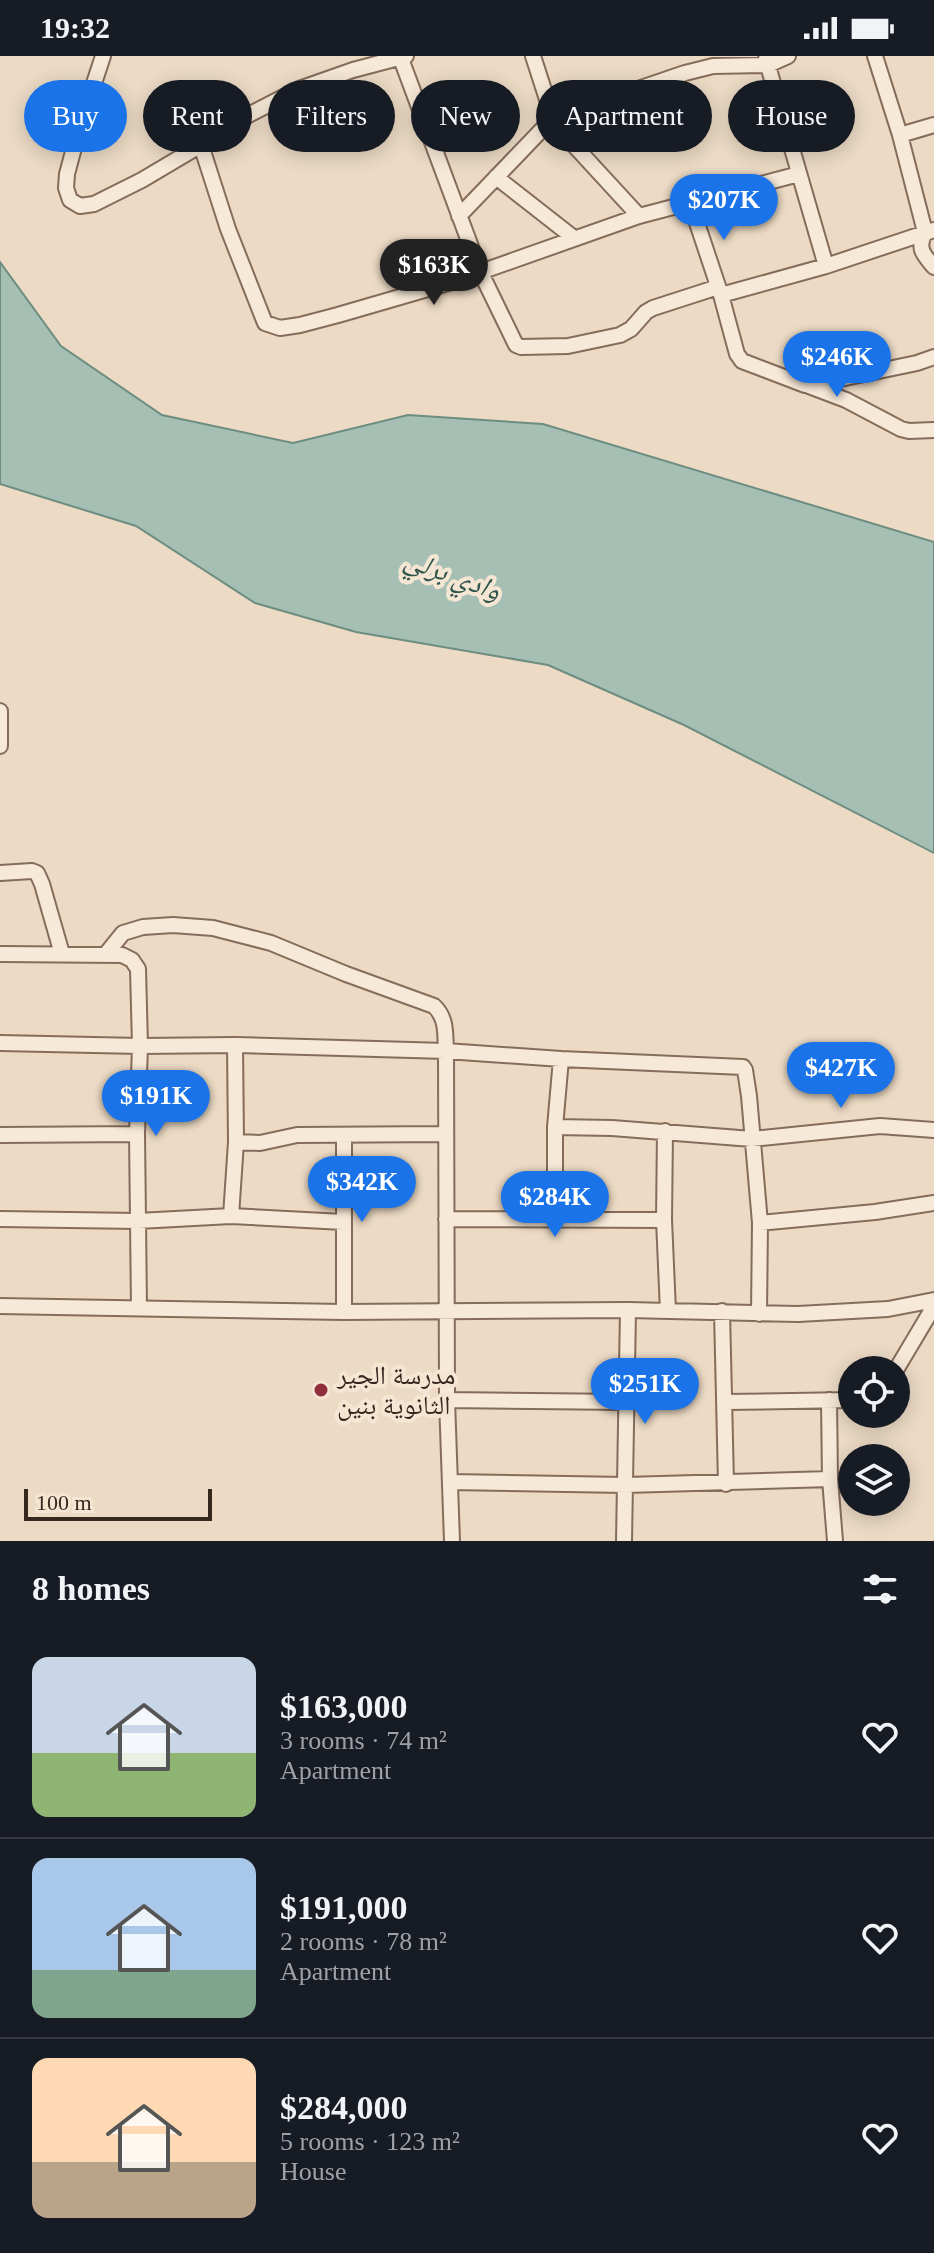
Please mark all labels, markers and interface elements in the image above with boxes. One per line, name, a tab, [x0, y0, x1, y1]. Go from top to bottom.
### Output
text: 19:32	[40, 11, 110, 44]
chip: Buy	[24, 80, 127, 152]
chip: Rent	[143, 80, 252, 152]
chip: Filters	[268, 80, 395, 152]
chip: New	[411, 80, 520, 152]
chip: Apartment	[536, 80, 712, 152]
chip: House	[728, 80, 855, 152]
pin: $207K	[668, 174, 780, 242]
text: $207K	[688, 185, 760, 214]
pin: $163K	[378, 239, 490, 307]
text: $163K	[398, 250, 470, 279]
pin: $246K	[781, 331, 893, 399]
text: $246K	[801, 342, 873, 371]
water label: وادي برلي	[398, 543, 505, 613]
pin: $427K	[785, 1042, 897, 1110]
text: $427K	[805, 1053, 877, 1082]
pin: $191K	[100, 1070, 212, 1138]
text: $191K	[120, 1081, 192, 1110]
pin: $342K	[306, 1156, 418, 1224]
text: $342K	[326, 1167, 398, 1196]
pin: $284K	[499, 1171, 611, 1239]
text: $284K	[519, 1182, 591, 1211]
map controls	[838, 1356, 910, 1516]
button: locate	[838, 1356, 910, 1428]
pin: $251K	[589, 1358, 701, 1426]
place label: مدرسة الجير الثانوية بنين	[336, 1361, 455, 1421]
text: $251K	[609, 1369, 681, 1398]
marker: مدرسة الجير الثانوية بنين	[312, 1381, 330, 1399]
button: layers	[838, 1444, 910, 1516]
scale bar	[24, 1485, 212, 1521]
text: 100 m	[36, 1490, 92, 1515]
icon: filters	[858, 1567, 902, 1611]
text: 8 homes	[32, 1570, 150, 1607]
text: $163,000	[280, 1688, 408, 1725]
icon: home	[96, 1689, 192, 1785]
icon: heart	[858, 1715, 902, 1759]
text: 3 rooms · 74 m²	[280, 1726, 447, 1755]
text: Apartment	[280, 1756, 391, 1785]
text: $191,000	[280, 1889, 408, 1926]
icon: home	[96, 1890, 192, 1986]
icon: heart	[858, 1916, 902, 1960]
text: 2 rooms · 78 m²	[280, 1927, 447, 1956]
text: Apartment	[280, 1957, 391, 1986]
text: $284,000	[280, 2089, 408, 2126]
icon: home	[96, 2090, 192, 2186]
icon: heart	[858, 2116, 902, 2160]
text: 5 rooms · 123 m²	[280, 2127, 460, 2156]
text: House	[280, 2157, 346, 2186]

